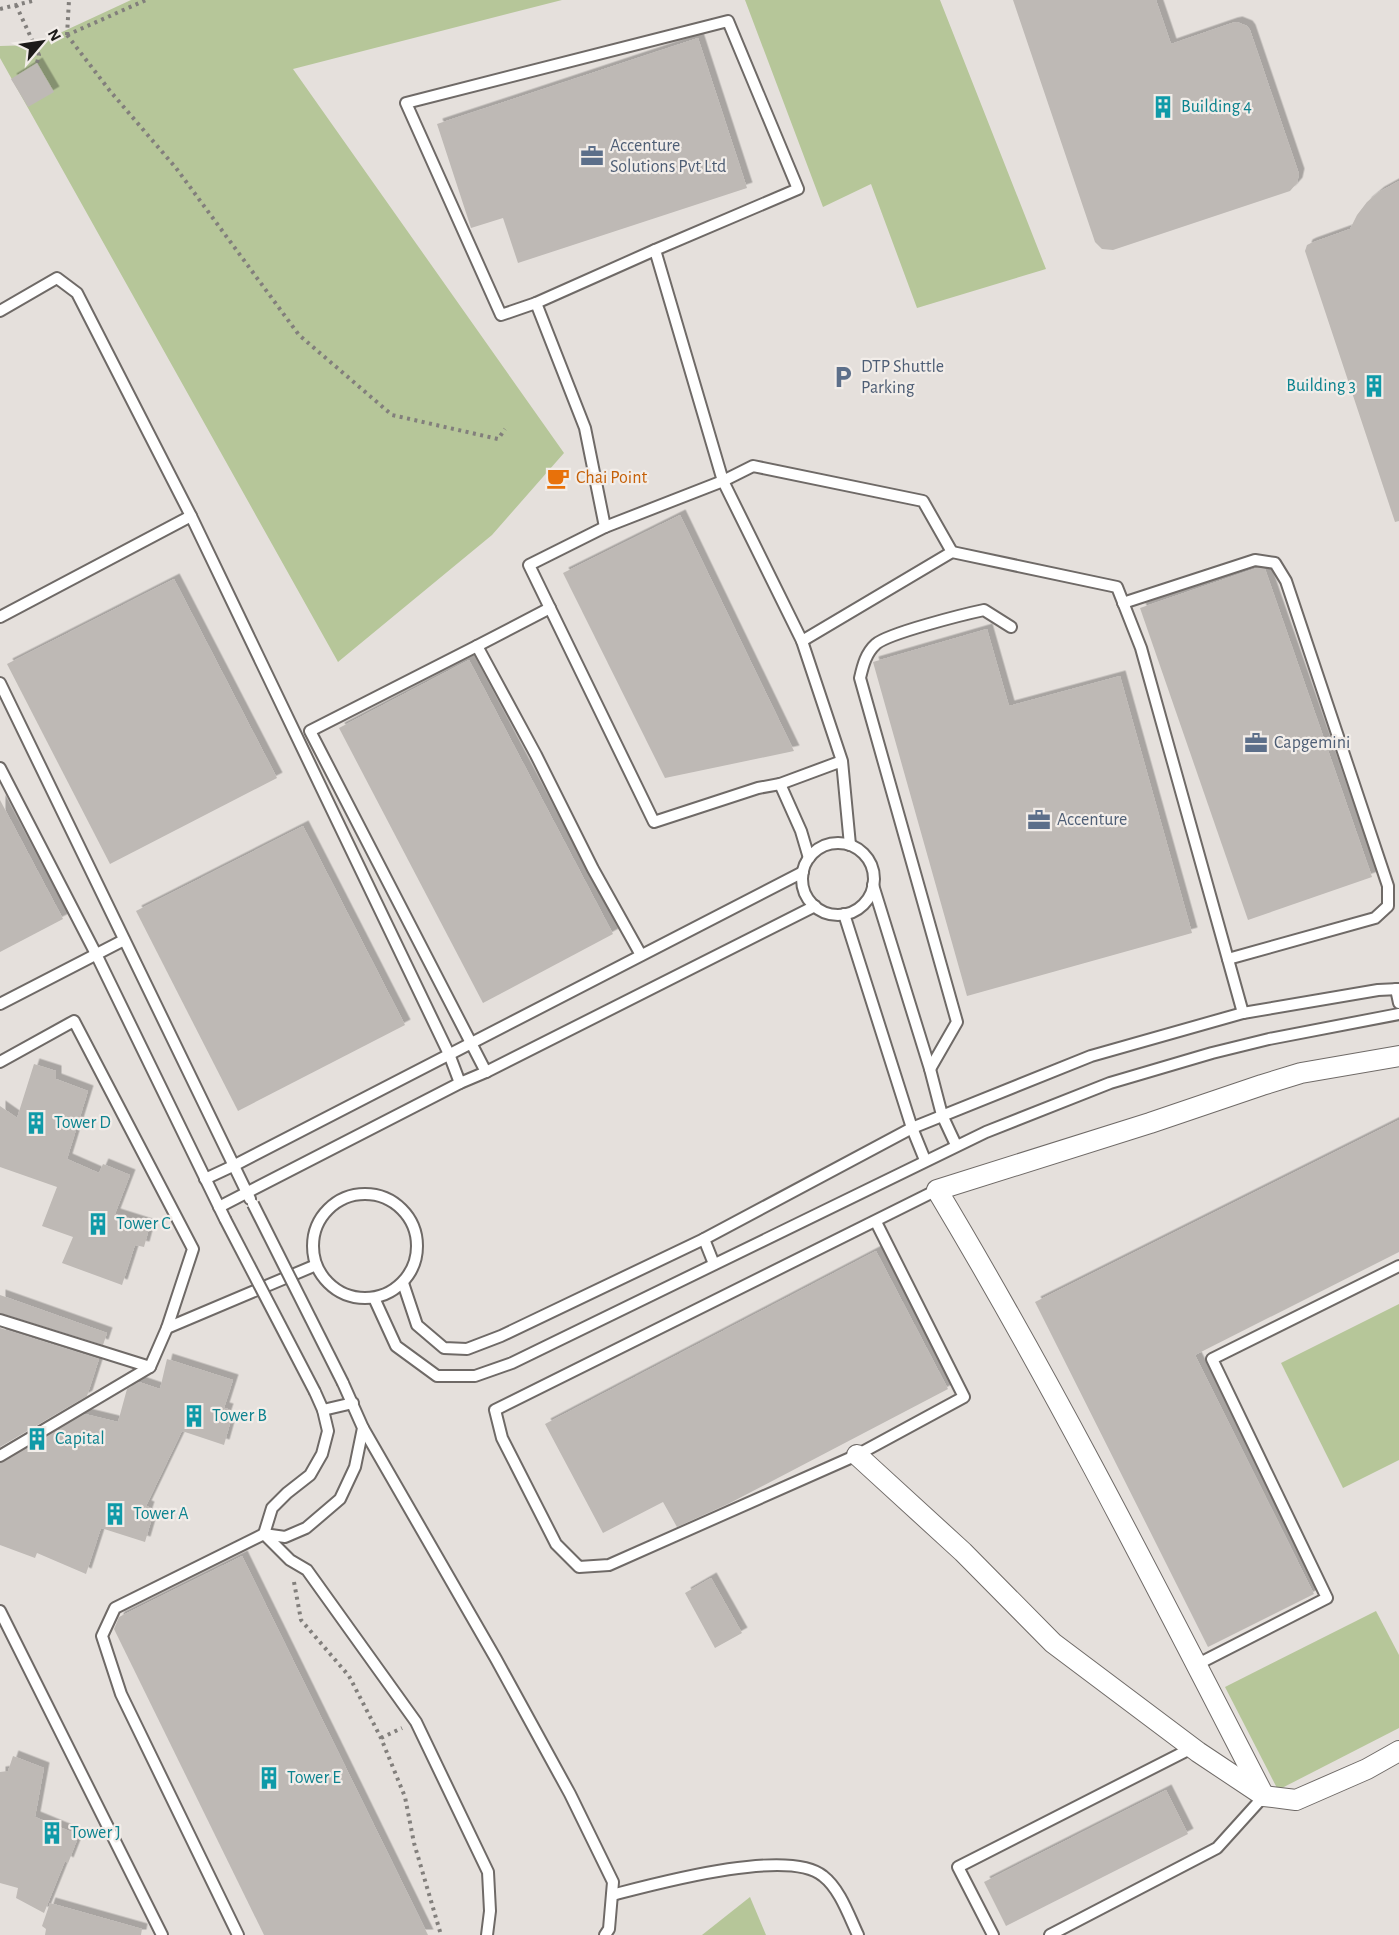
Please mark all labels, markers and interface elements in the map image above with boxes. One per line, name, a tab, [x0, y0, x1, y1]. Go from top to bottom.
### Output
north arrow	[12, 12, 72, 72]
text: N	[45, 26, 64, 44]
building icon: Building 4	[1150, 94, 1176, 120]
place label: Building 4	[1181, 98, 1252, 116]
place label: Accenture Solutions Pvt Ltd	[610, 137, 726, 176]
office icon: Accenture Solutions Pvt Ltd	[579, 143, 605, 169]
place label: DTP Shuttle Parking	[861, 358, 944, 397]
parking icon: DTP Shuttle Parking	[830, 364, 856, 390]
building icon: Building 3	[1361, 373, 1387, 399]
place label: Building 3	[1286, 377, 1356, 395]
cafe icon: Chai Point	[545, 465, 571, 491]
place label: Chai Point	[576, 469, 647, 487]
office icon: Capgemini	[1243, 730, 1269, 756]
place label: Capgemini	[1274, 734, 1350, 752]
office icon: Accenture	[1026, 807, 1052, 833]
place label: Accenture	[1057, 811, 1127, 829]
building icon: Tower D	[23, 1110, 49, 1136]
place label: Tower D	[54, 1114, 111, 1132]
building icon: Tower C	[85, 1211, 111, 1237]
place label: Tower C	[116, 1215, 171, 1233]
building icon: Tower B	[181, 1403, 207, 1429]
place label: Tower B	[212, 1407, 267, 1425]
building icon: Capital	[24, 1426, 50, 1452]
place label: Capital	[55, 1430, 105, 1448]
building icon: Tower A	[102, 1501, 128, 1527]
place label: Tower A	[133, 1505, 189, 1523]
building icon: Tower E	[256, 1765, 282, 1791]
place label: Tower E	[287, 1769, 341, 1787]
building icon: Tower J	[39, 1820, 65, 1846]
place label: Tower J	[70, 1824, 121, 1842]

